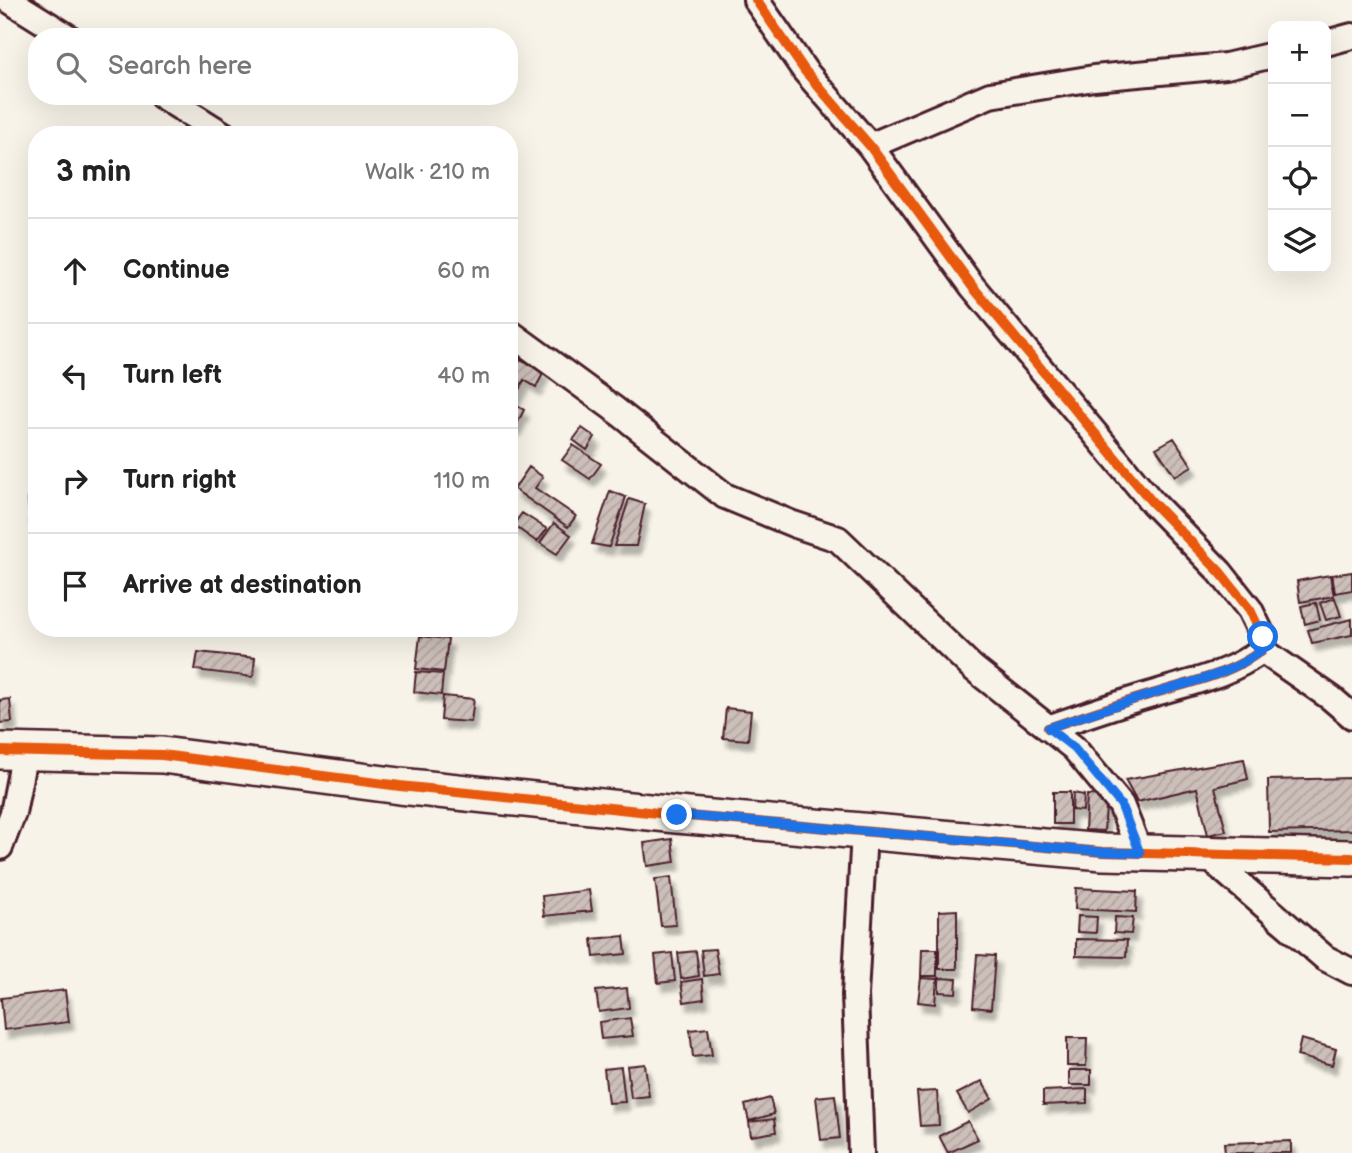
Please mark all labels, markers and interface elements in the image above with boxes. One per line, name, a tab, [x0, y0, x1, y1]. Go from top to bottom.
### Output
map controls	[1268, 21, 1331, 273]
button: +	[1268, 21, 1331, 84]
search box	[28, 28, 518, 105]
icon: search	[52, 48, 90, 86]
text: Search here	[108, 51, 252, 82]
button: −	[1268, 84, 1331, 147]
button: locate	[1268, 147, 1331, 210]
text: 3 min	[56, 154, 131, 190]
text: Walk · 210 m	[365, 158, 490, 186]
button: layers	[1268, 210, 1331, 273]
icon: ahead	[56, 252, 94, 290]
text: Continue	[123, 255, 230, 286]
text: 60 m	[437, 257, 490, 285]
icon: left	[56, 357, 94, 395]
text: Turn left	[123, 360, 222, 391]
text: 40 m	[437, 362, 490, 390]
icon: right	[56, 462, 94, 500]
text: Turn right	[123, 465, 236, 496]
text: 110 m	[433, 467, 490, 495]
icon: arrive	[56, 567, 94, 605]
text: Arrive at destination	[123, 570, 362, 601]
route start	[1247, 621, 1278, 652]
route end	[661, 799, 692, 830]

